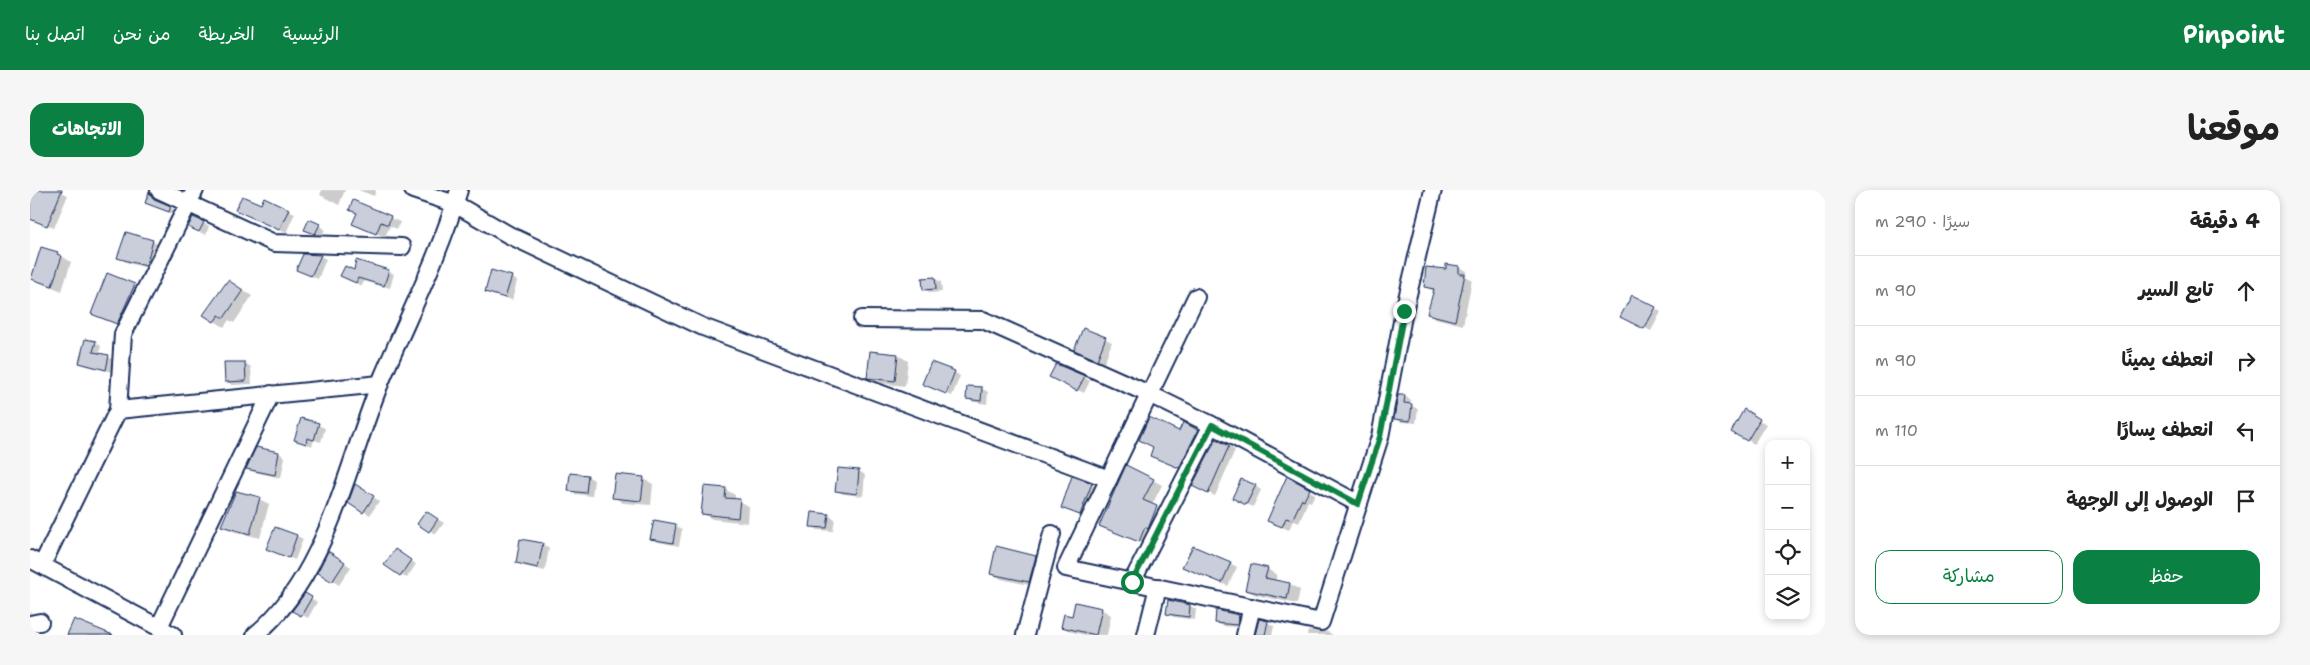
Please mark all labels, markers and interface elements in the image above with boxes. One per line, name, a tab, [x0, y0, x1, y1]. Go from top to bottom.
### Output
text: Pinpoint	[2183, 19, 2285, 51]
text: اتصل بنا	[25, 22, 85, 46]
text: من نحن	[113, 22, 171, 46]
text: الخريطة	[199, 22, 255, 46]
text: الرئيسية	[283, 22, 339, 46]
button: الاتجاهات	[30, 103, 144, 157]
text: موقعنا	[2187, 104, 2280, 151]
text: 4 دقيقة	[2190, 207, 2260, 235]
text: سيرًا · 290 m	[1875, 211, 1970, 232]
text: تابع السير	[2139, 277, 2213, 302]
icon: ahead	[2232, 277, 2260, 305]
text: 90 m	[1875, 280, 1916, 301]
route end	[1393, 300, 1416, 323]
text: انعطف يمينًا	[2122, 347, 2213, 372]
icon: right	[2232, 347, 2260, 375]
text: 90 m	[1875, 350, 1916, 371]
text: انعطف يسارًا	[2117, 417, 2213, 442]
icon: left	[2232, 417, 2260, 445]
text: 110 m	[1875, 420, 1918, 441]
map controls	[1765, 440, 1810, 620]
button: +	[1765, 440, 1810, 485]
button: −	[1765, 485, 1810, 530]
text: الوصول إلى الوجهة	[2066, 487, 2213, 512]
icon: arrive	[2232, 487, 2260, 515]
button: locate	[1765, 530, 1810, 575]
button: مشاركة	[1875, 550, 2063, 604]
button: حفظ	[2073, 550, 2260, 604]
route start	[1121, 571, 1144, 594]
button: layers	[1765, 575, 1810, 620]

